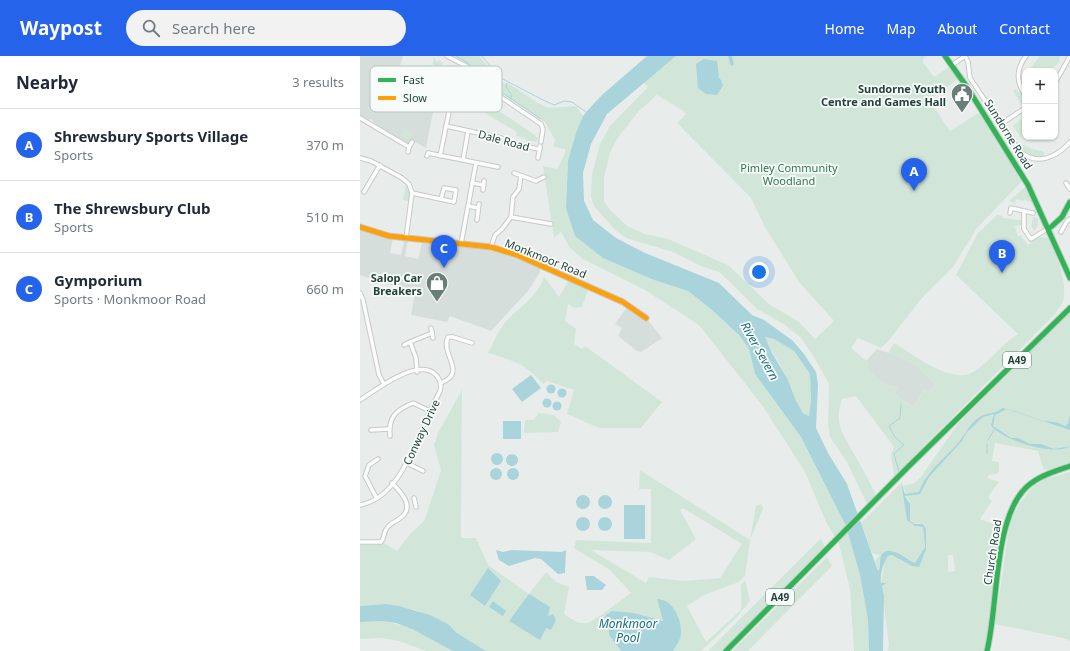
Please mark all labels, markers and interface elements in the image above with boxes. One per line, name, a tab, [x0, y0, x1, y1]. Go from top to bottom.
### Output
search box	[126, 10, 406, 46]
text: Waypost	[20, 15, 102, 41]
icon: search	[140, 17, 162, 39]
text: Search here	[172, 18, 255, 38]
text: Home	[825, 19, 864, 38]
text: Map	[886, 19, 916, 38]
text: About	[938, 19, 977, 38]
text: Contact	[999, 19, 1050, 38]
legend	[370, 66, 502, 112]
map controls	[1022, 68, 1058, 140]
button: +	[1022, 68, 1058, 104]
text: Nearby	[16, 71, 78, 94]
text: Fast	[403, 72, 424, 87]
text: 3 results	[292, 73, 344, 91]
place label: Sundorne Youth Centre and Games Hall	[821, 81, 946, 109]
public building icon: Sundorne Youth Centre and Games Hall	[949, 81, 975, 114]
text: Slow	[403, 90, 427, 105]
street label: Sundorne Road	[981, 96, 1037, 172]
button: −	[1022, 104, 1058, 140]
text: Shrewsbury Sports Village	[54, 126, 248, 146]
street label: Dale Road	[477, 126, 531, 154]
text: A	[25, 136, 34, 154]
text: 370 m	[306, 136, 344, 154]
text: Sports	[54, 146, 93, 164]
pin: A	[901, 158, 927, 191]
park label: Pimley Community Woodland	[740, 160, 838, 188]
text: The Shrewsbury Club	[54, 198, 210, 218]
text: B	[25, 208, 33, 226]
text: 510 m	[306, 208, 344, 226]
text: Sports	[54, 218, 93, 236]
pin: C	[431, 235, 457, 268]
street label: Monkmoor Road	[503, 235, 589, 281]
pin: B	[989, 240, 1015, 273]
your location	[749, 262, 769, 282]
text: Gymporium	[54, 270, 142, 290]
place label: Salop Car Breakers	[371, 270, 422, 298]
shop icon: Salop Car Breakers	[424, 270, 450, 303]
text: C	[25, 280, 33, 298]
text: 660 m	[306, 280, 344, 298]
text: Sports · Monkmoor Road	[54, 290, 206, 308]
water label: River Severn	[737, 319, 783, 383]
road number: A49	[1003, 352, 1031, 368]
street label: Conway Drive	[399, 397, 443, 467]
street label: Church Road	[979, 518, 1005, 586]
road number: A49	[766, 589, 794, 605]
water label: Monkmoor Pool	[599, 615, 658, 646]

